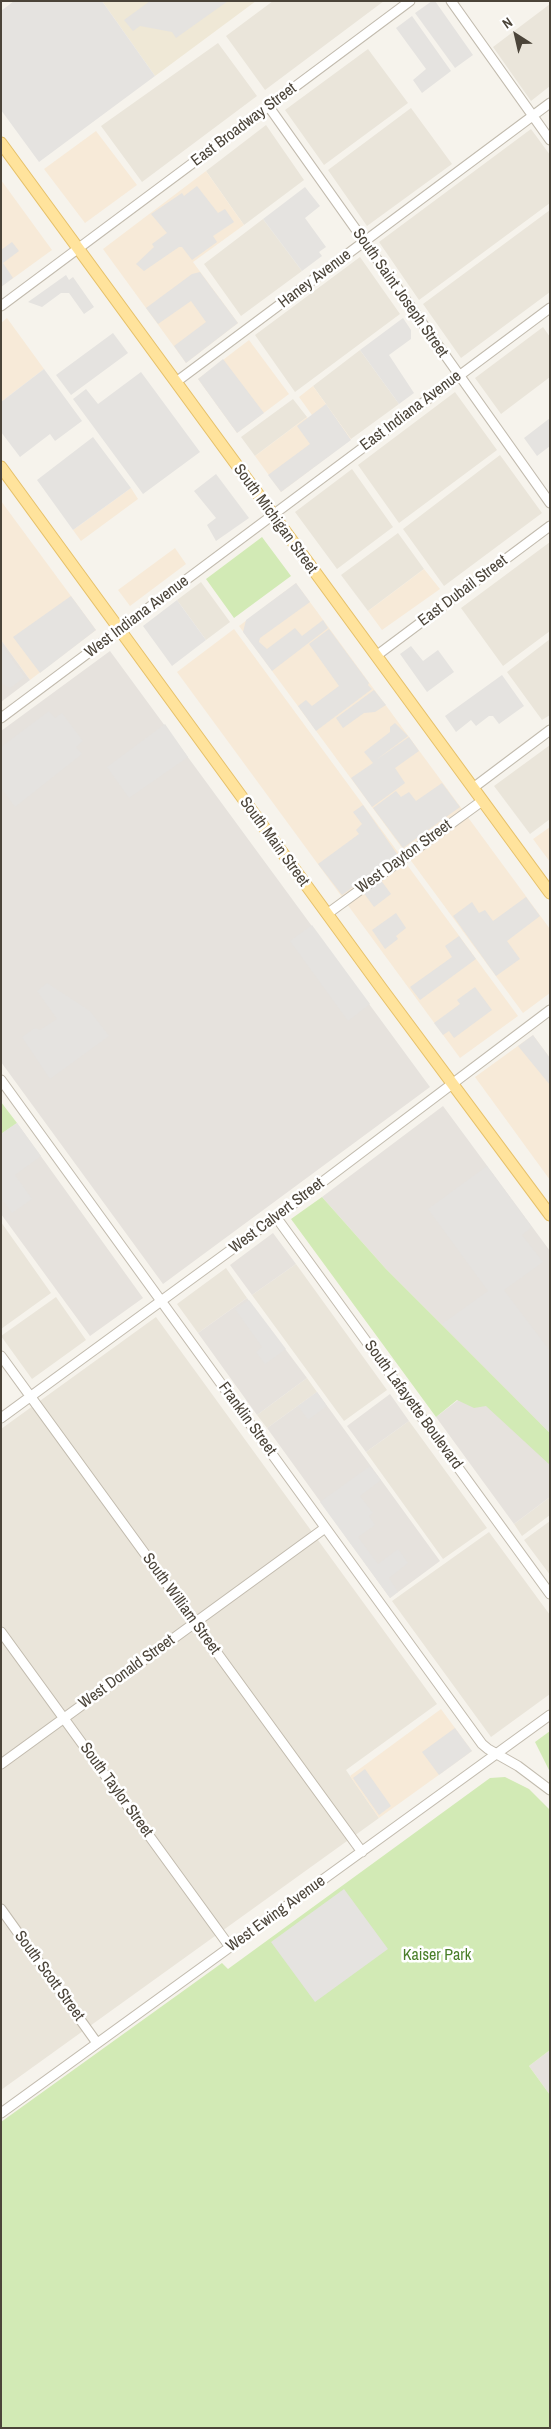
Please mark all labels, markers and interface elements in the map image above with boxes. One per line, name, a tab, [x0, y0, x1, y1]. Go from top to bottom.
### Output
north arrow	[491, 10, 541, 60]
text: N	[499, 13, 516, 32]
street label: East Broadway Street	[188, 79, 300, 171]
street label: South Saint Joseph Street	[348, 225, 452, 361]
street label: Haney Avenue	[275, 246, 355, 312]
street label: East Indiana Avenue	[357, 367, 465, 455]
street label: South Michigan Street	[229, 461, 321, 577]
street label: East Dubail Street	[415, 551, 511, 631]
street label: West Indiana Avenue	[81, 572, 193, 662]
street label: South Main Street	[235, 794, 313, 890]
street label: West Dayton Street	[352, 816, 456, 898]
street label: West Calvert Street	[226, 1174, 328, 1258]
street label: South Lafayette Boulevard	[360, 1337, 466, 1473]
street label: Franklin Street	[214, 1379, 280, 1459]
street label: South William Street	[138, 1550, 224, 1658]
street label: West Donald Street	[75, 1631, 179, 1713]
street label: South Taylor Street	[75, 1739, 157, 1841]
street label: West Ewing Avenue	[223, 1872, 329, 1956]
street label: South Scott Street	[10, 1927, 88, 2025]
park label: Kaiser Park	[403, 1946, 471, 1966]

